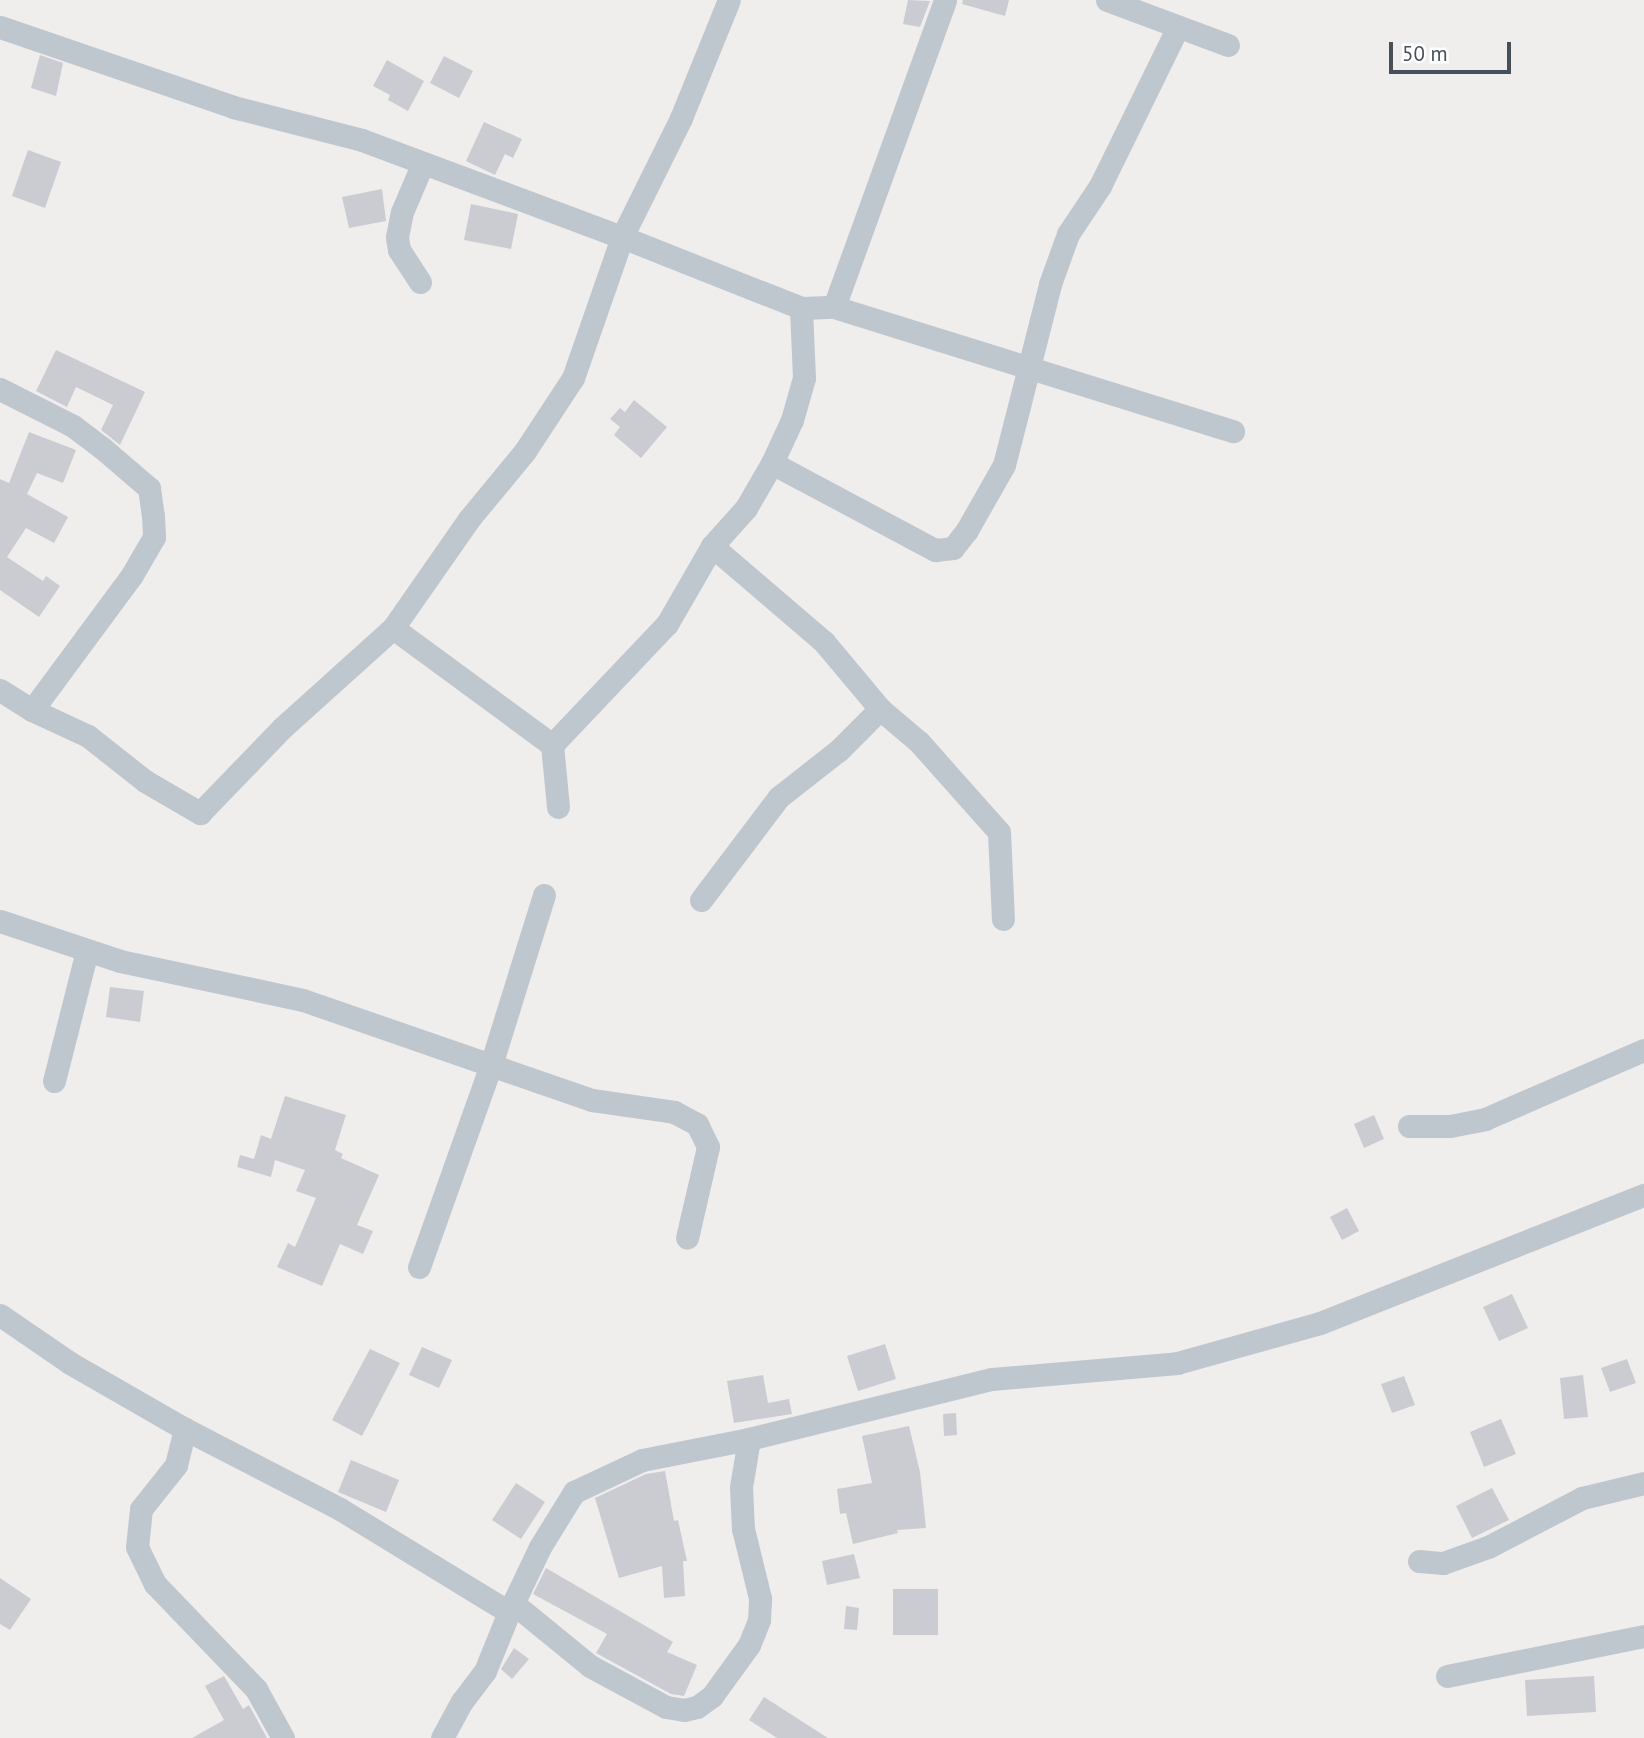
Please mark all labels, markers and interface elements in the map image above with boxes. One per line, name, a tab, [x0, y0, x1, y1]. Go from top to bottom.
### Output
scale bar	[1392, 28, 1514, 72]
text: 50 m	[1402, 40, 1448, 67]

